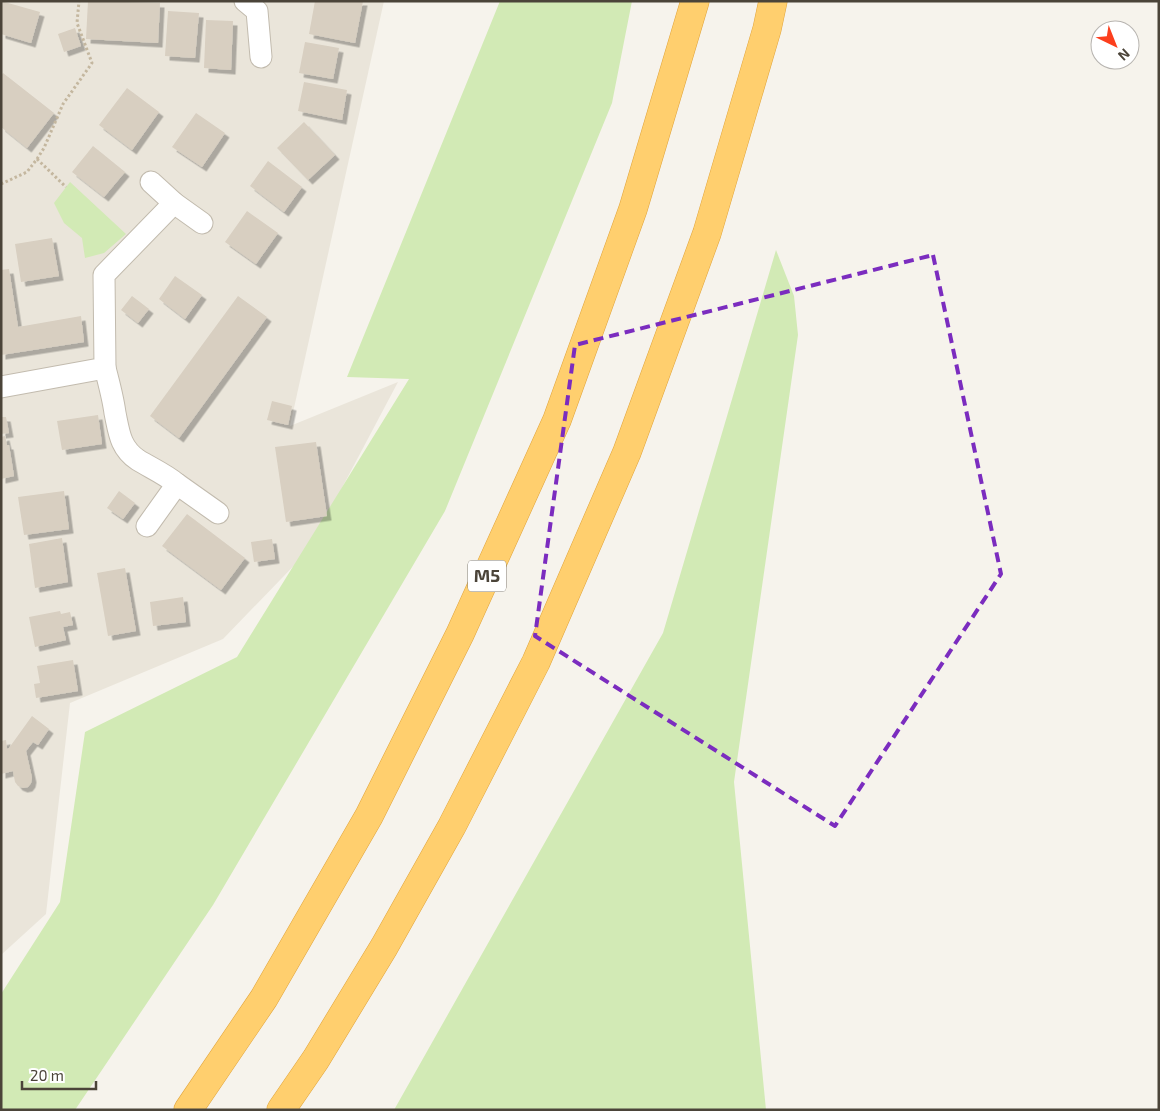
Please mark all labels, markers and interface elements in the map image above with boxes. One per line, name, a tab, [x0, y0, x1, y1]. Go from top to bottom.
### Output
north arrow	[1090, 20, 1140, 70]
text: N	[1115, 45, 1134, 65]
road number: M5	[468, 560, 506, 592]
scale bar	[22, 1058, 96, 1090]
text: 20 m	[30, 1066, 64, 1084]

